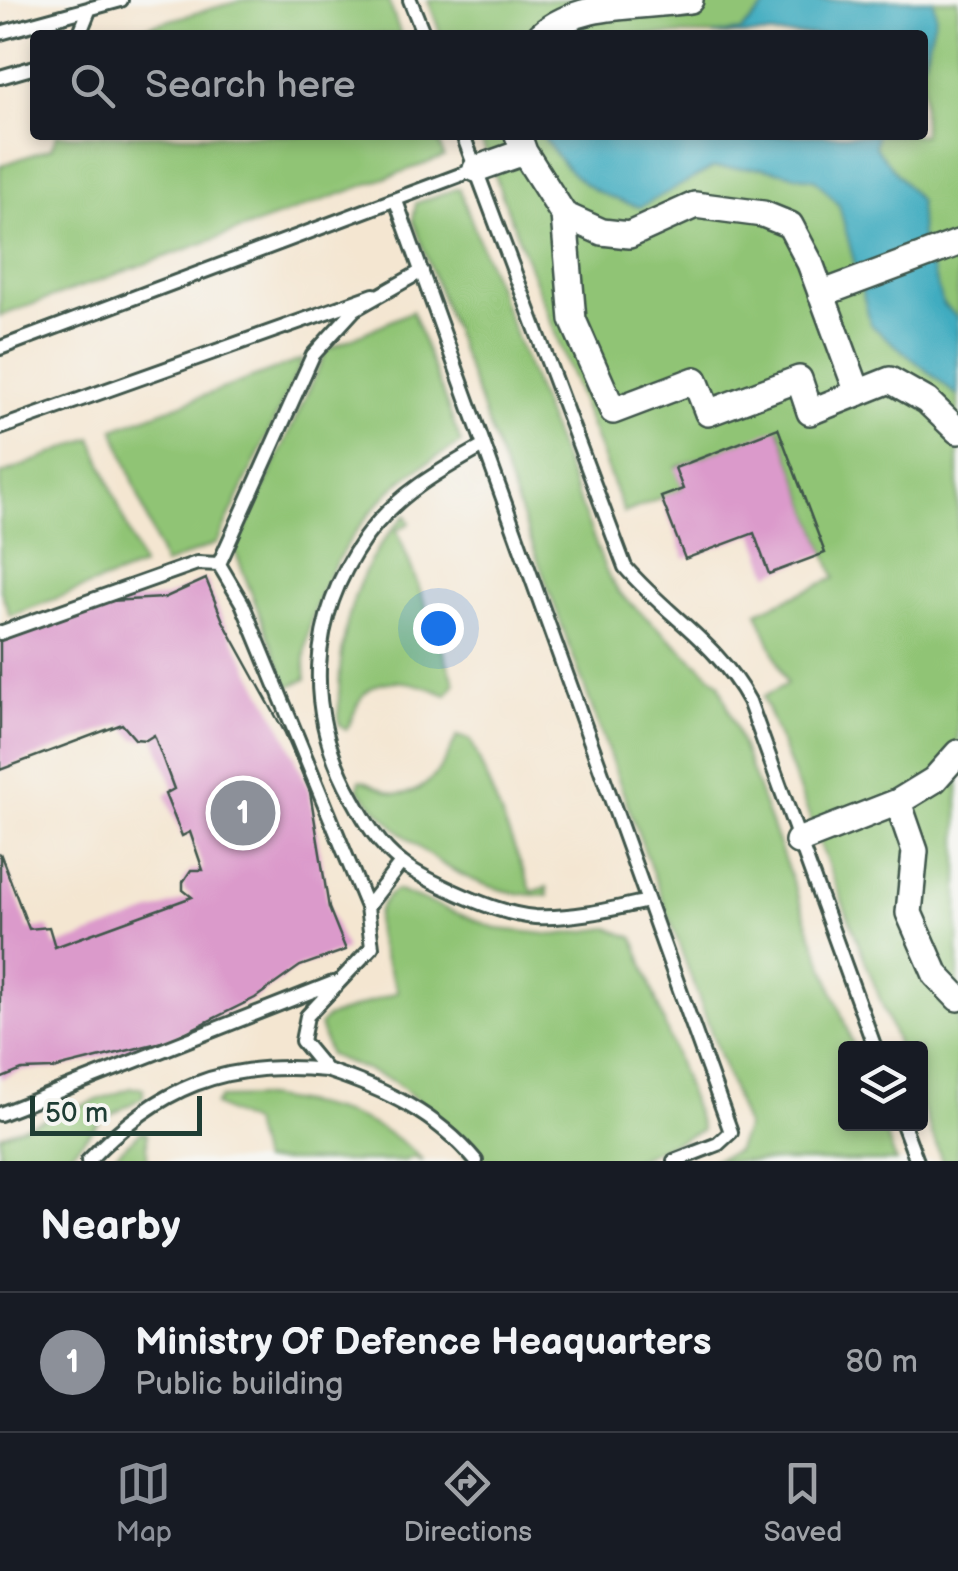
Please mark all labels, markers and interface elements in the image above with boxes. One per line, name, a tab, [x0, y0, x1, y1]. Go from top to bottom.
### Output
search box	[30, 30, 928, 140]
icon: search	[65, 58, 120, 113]
text: Search here	[145, 63, 356, 108]
your location	[413, 603, 464, 654]
pin: 1	[210, 776, 276, 850]
map controls	[838, 1041, 928, 1131]
button: layers	[838, 1041, 928, 1131]
scale bar	[30, 1091, 202, 1136]
text: 50 m	[45, 1097, 108, 1130]
text: Nearby	[40, 1201, 180, 1252]
text: Ministry Of Defence Heaquarters	[135, 1320, 711, 1365]
text: 1	[66, 1343, 79, 1382]
text: 80 m	[845, 1343, 918, 1382]
text: Public building	[135, 1365, 344, 1404]
tab: Map	[116, 1456, 172, 1549]
tab: Directions	[403, 1456, 532, 1549]
tab: Saved	[764, 1456, 842, 1549]

